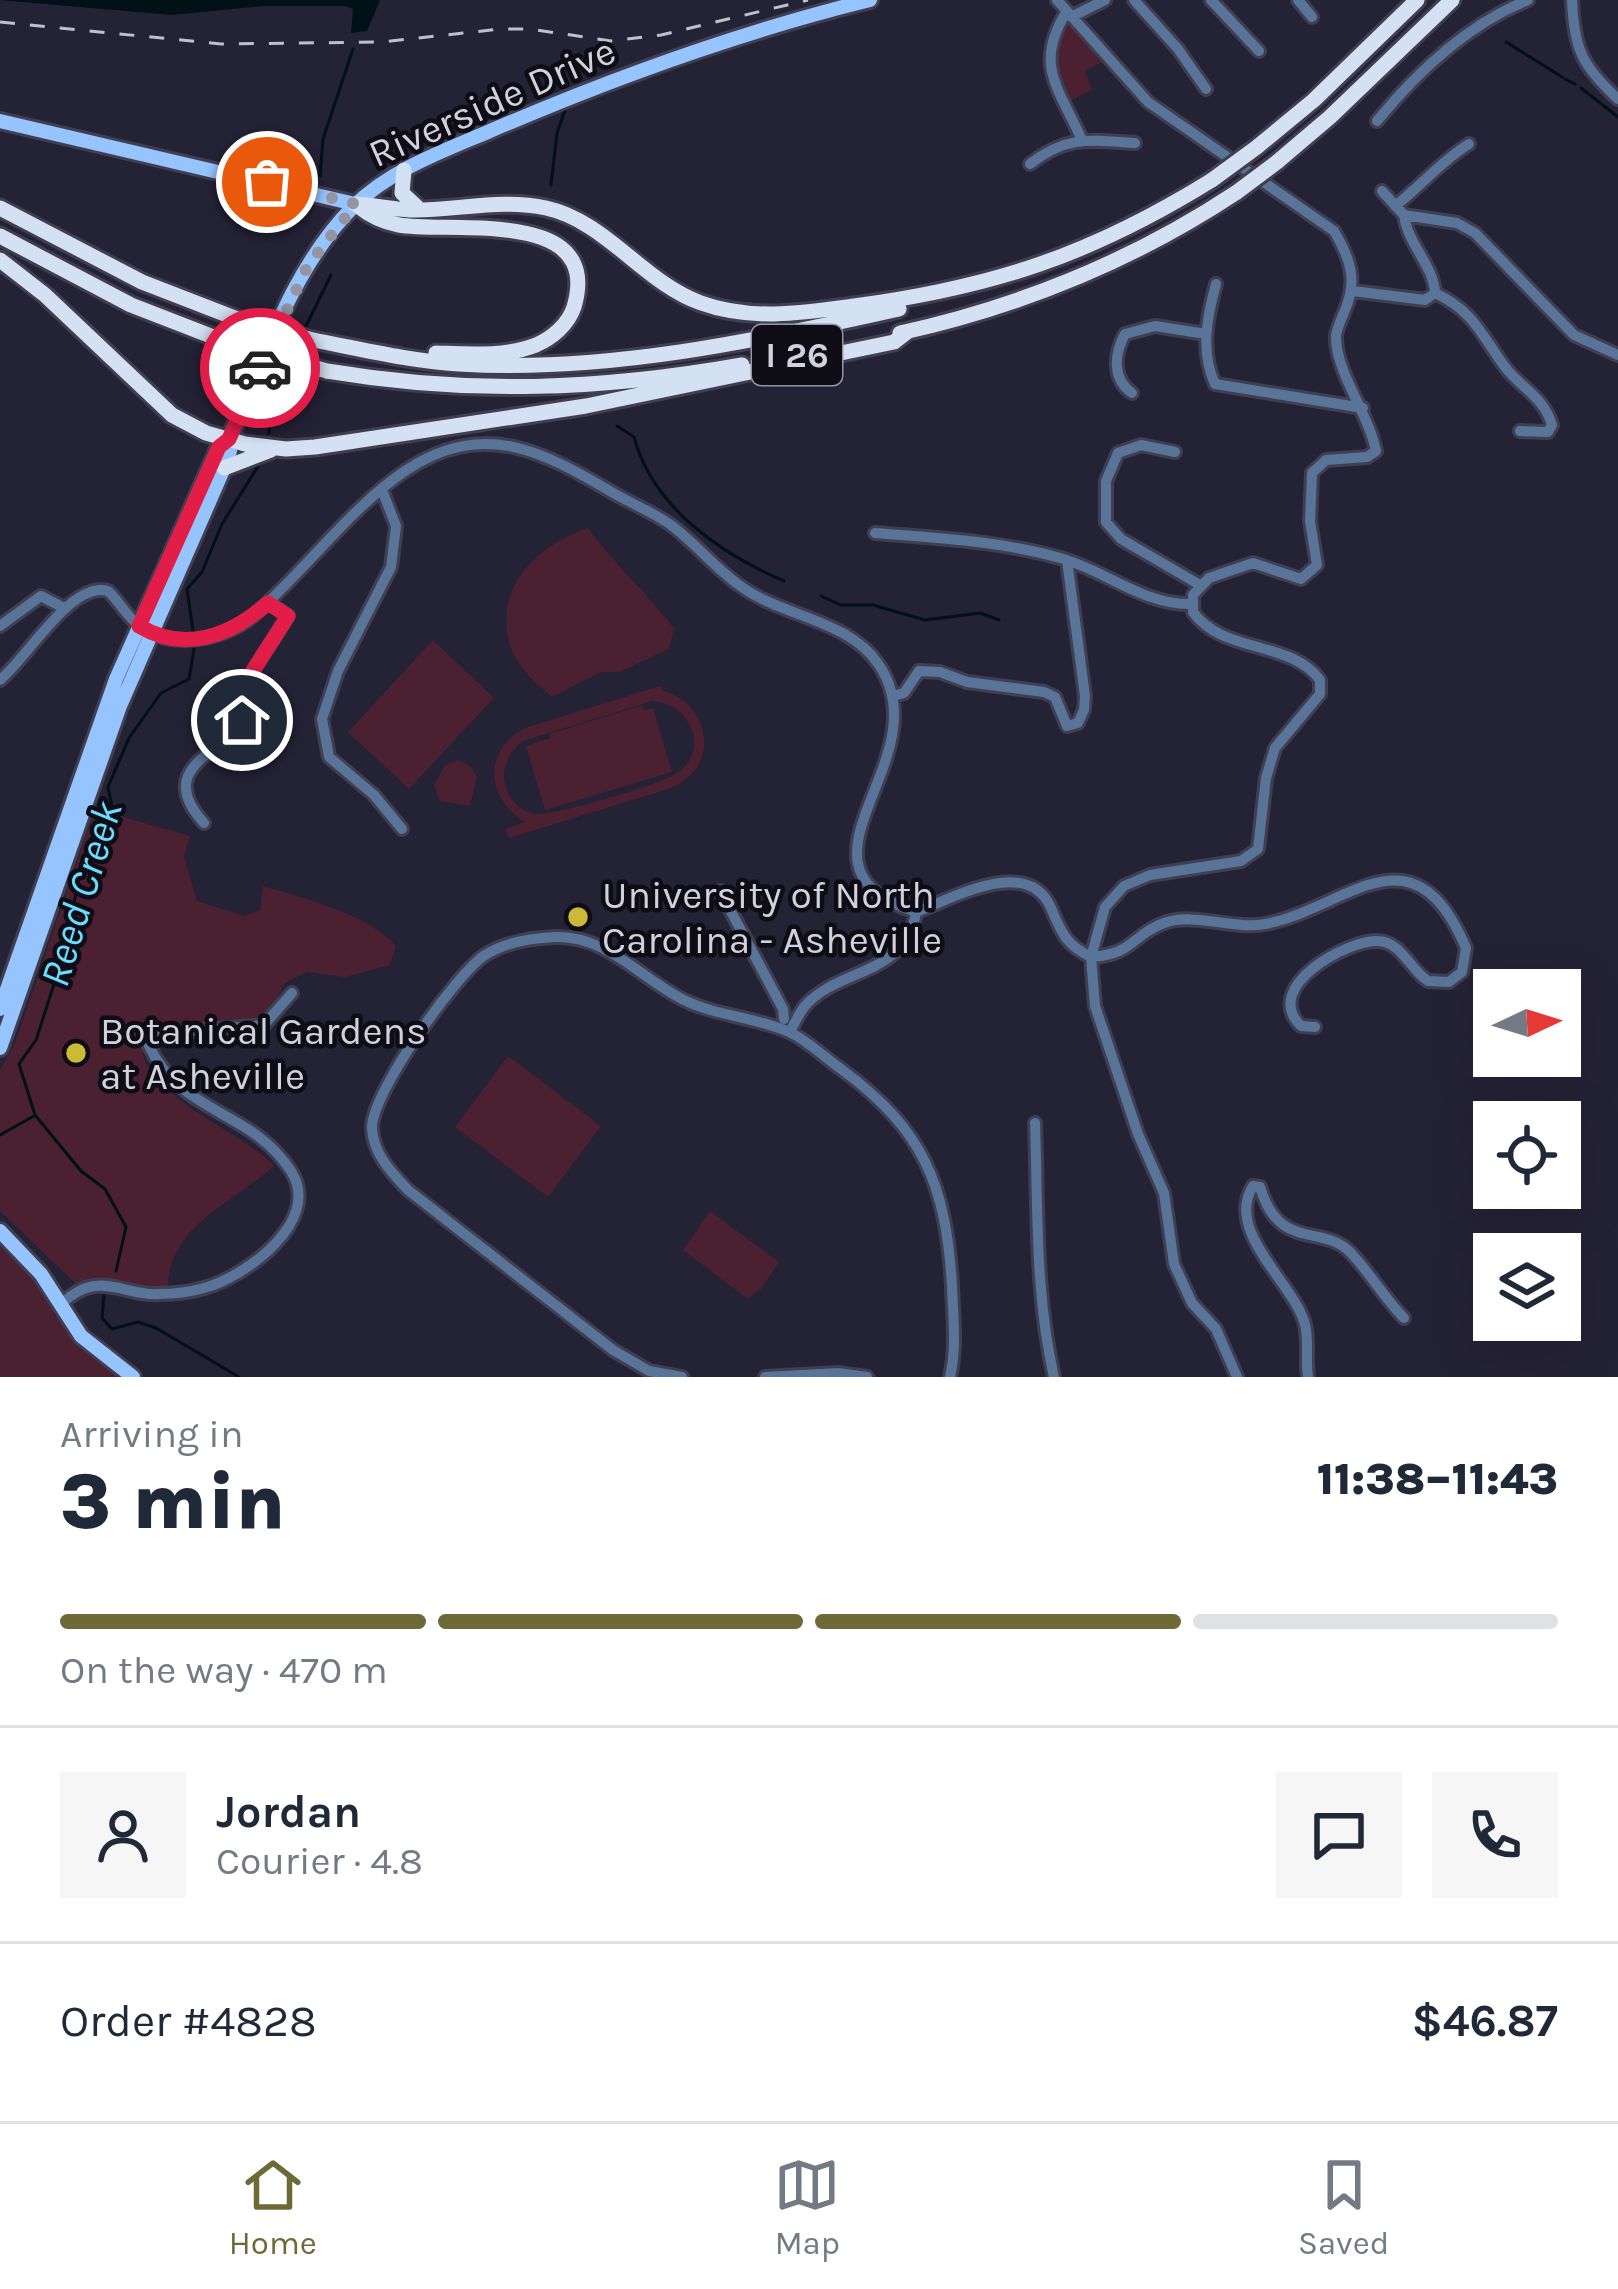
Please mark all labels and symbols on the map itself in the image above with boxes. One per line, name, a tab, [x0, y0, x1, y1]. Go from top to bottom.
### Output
street label: Riverside Drive	[362, 27, 622, 177]
pin	[216, 131, 318, 233]
courier	[200, 308, 320, 428]
road number: I 26	[752, 325, 842, 385]
pin	[191, 669, 293, 771]
water label: Reed Creek	[29, 795, 133, 993]
place label: University of North Carolina - Asheville	[602, 872, 942, 963]
marker: University of North Carolina - Asheville	[565, 904, 591, 930]
north arrow	[1473, 969, 1581, 1077]
place label: Botanical Gardens at Asheville	[100, 1008, 426, 1099]
marker: Botanical Gardens at Asheville	[63, 1040, 89, 1066]

